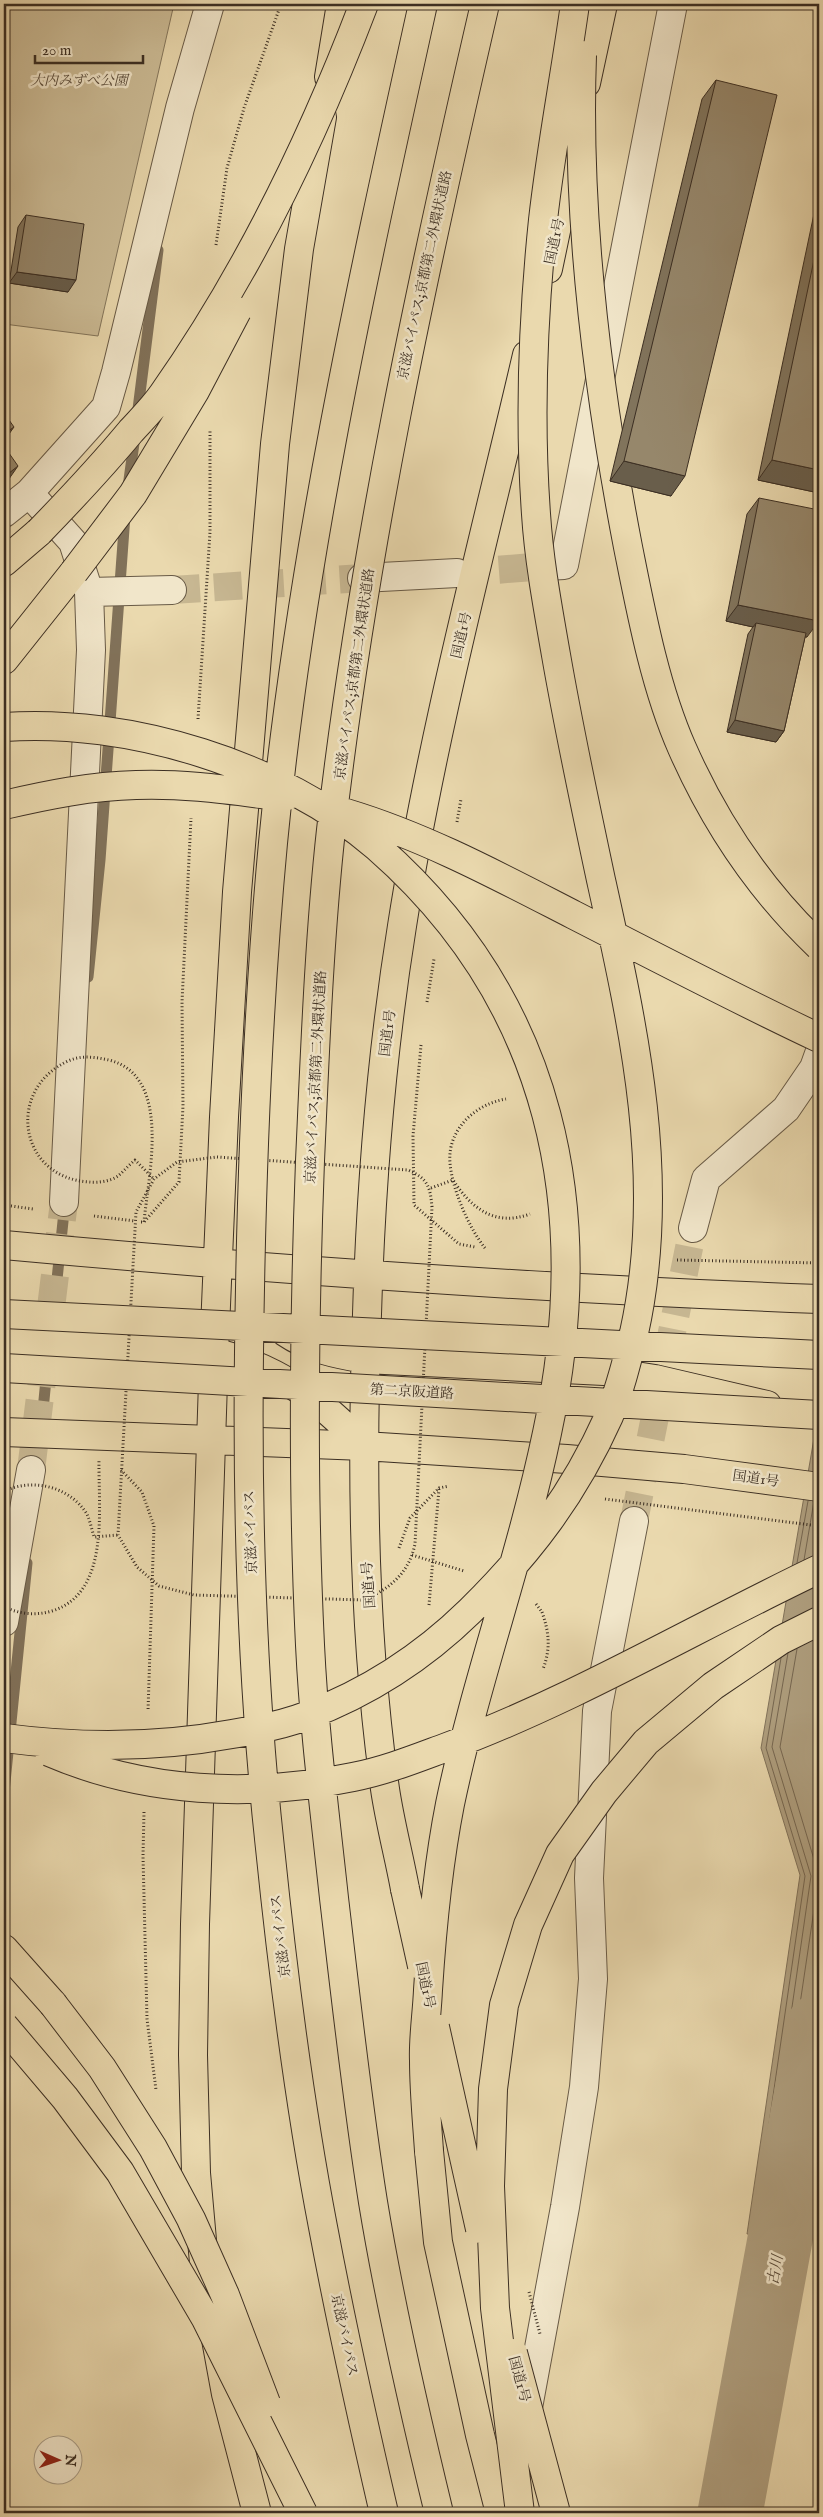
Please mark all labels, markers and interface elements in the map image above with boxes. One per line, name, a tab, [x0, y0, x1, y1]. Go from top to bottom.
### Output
scale bar	[35, 32, 142, 64]
text: 20 m	[42, 41, 72, 60]
park label: 大内みずべ公園	[30, 72, 130, 90]
street label: 京滋バイパス;京都第二外環状道路	[394, 169, 456, 382]
street label: 国道1号	[541, 216, 569, 266]
street label: 京滋バイパス;京都第二外環状道路	[331, 567, 379, 781]
street label: 国道1号	[448, 610, 476, 660]
street label: 京滋バイパス;京都第二外環状道路	[301, 970, 331, 1184]
street label: 国道1号	[376, 1009, 400, 1058]
street label: 第二京阪道路	[370, 1381, 454, 1403]
street label: 国道1号	[731, 1467, 780, 1491]
street label: 京滋バイパス	[241, 1490, 261, 1574]
street label: 国道1号	[358, 1561, 380, 1609]
street label: 京滋バイパス	[267, 1893, 295, 1979]
street label: 国道1号	[411, 1960, 439, 2010]
water label: 古川	[764, 2252, 788, 2287]
street label: 京滋バイパス	[327, 2292, 362, 2378]
street label: 国道1号	[504, 2354, 534, 2404]
north arrow	[32, 2434, 82, 2484]
text: N	[61, 2453, 79, 2467]

